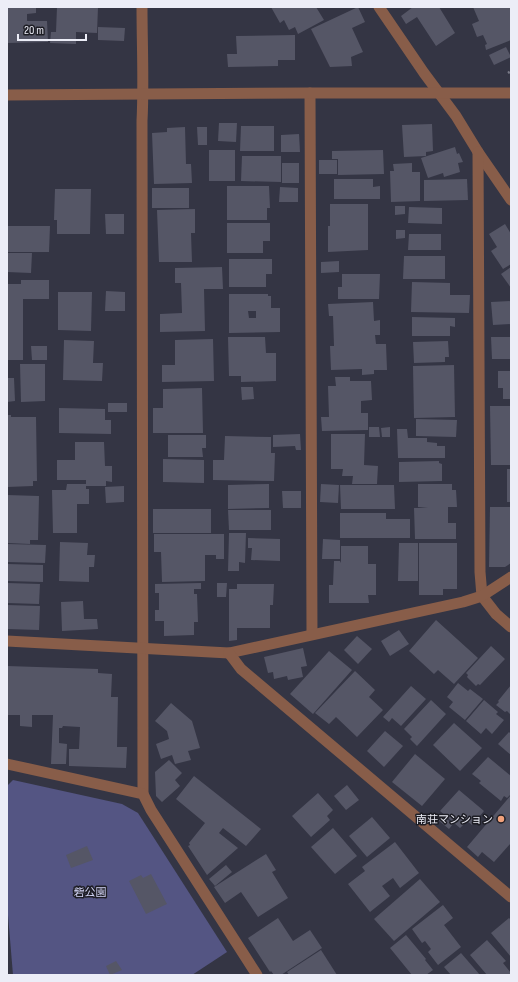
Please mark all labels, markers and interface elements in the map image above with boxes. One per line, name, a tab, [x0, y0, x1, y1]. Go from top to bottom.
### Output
scale bar	[18, 16, 86, 42]
text: 20 m	[24, 23, 44, 38]
place label: 南荘マンション	[416, 813, 493, 826]
marker: 南荘マンション	[496, 814, 506, 824]
park label: 砦公園	[74, 886, 107, 899]

